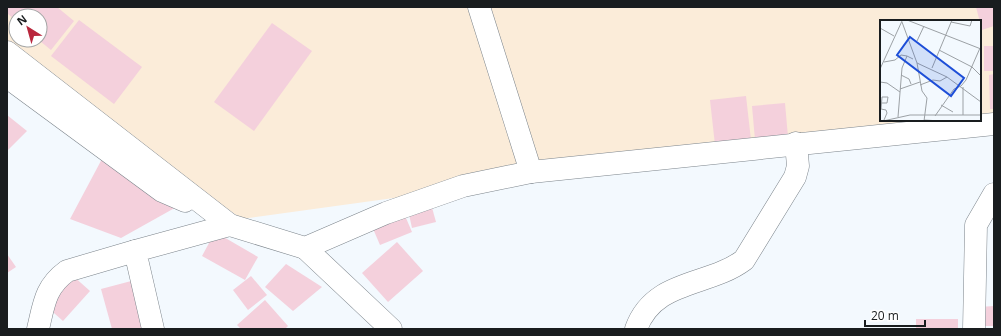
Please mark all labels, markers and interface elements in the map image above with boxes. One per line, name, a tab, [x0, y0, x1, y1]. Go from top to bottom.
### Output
north arrow	[8, 8, 48, 48]
text: N	[14, 11, 30, 28]
inset map	[880, 20, 981, 121]
scale bar	[865, 302, 925, 328]
text: 20 m	[871, 307, 899, 324]

